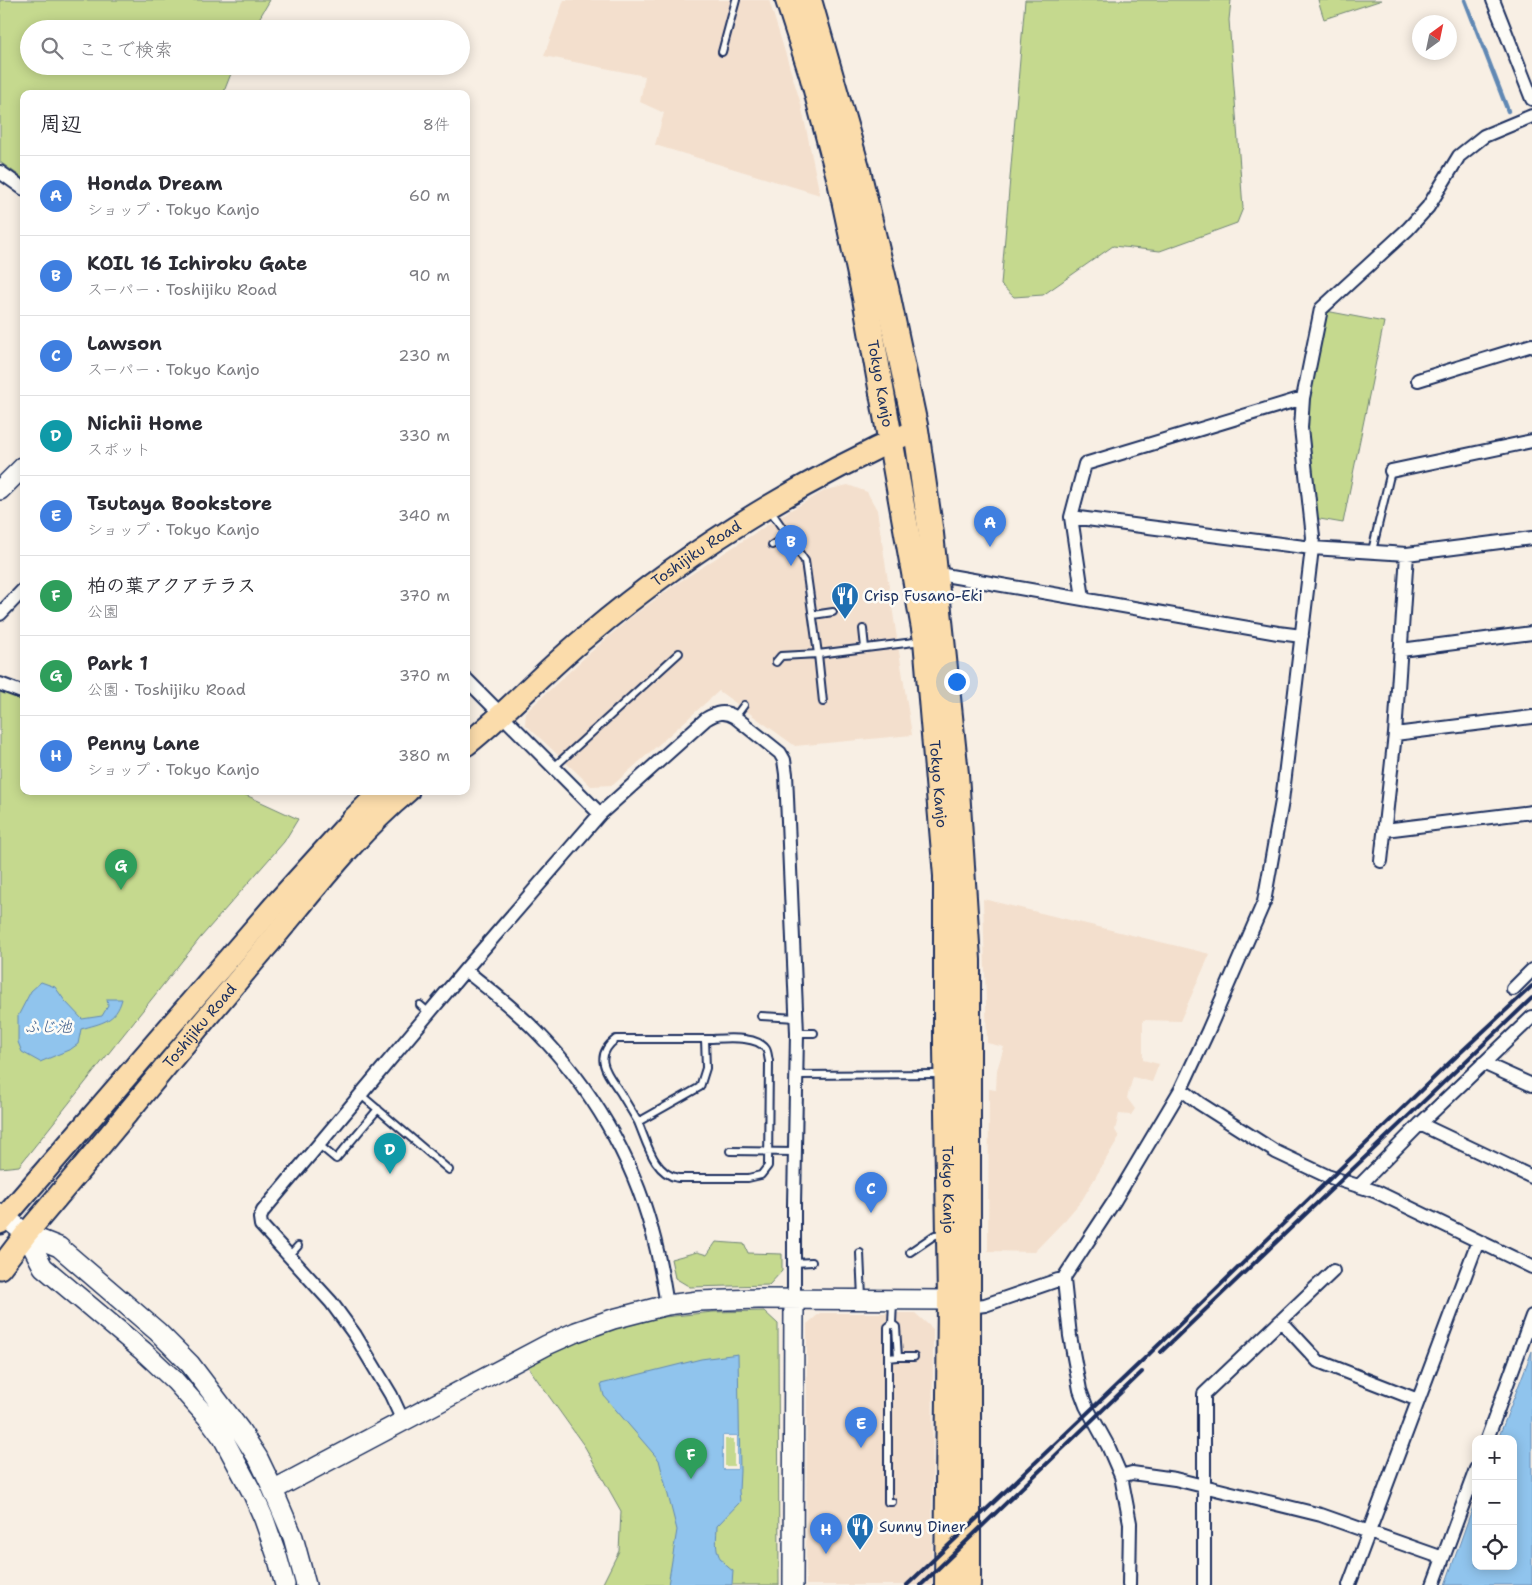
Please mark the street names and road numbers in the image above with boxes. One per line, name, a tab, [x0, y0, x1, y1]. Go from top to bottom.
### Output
street label: Tokyo Kanjo	[863, 338, 898, 429]
street label: Toshijiku Road	[647, 515, 745, 591]
street label: Tokyo Kanjo	[925, 739, 952, 829]
street label: Toshijiku Road	[159, 979, 241, 1072]
street label: Tokyo Kanjo	[938, 1145, 959, 1234]

